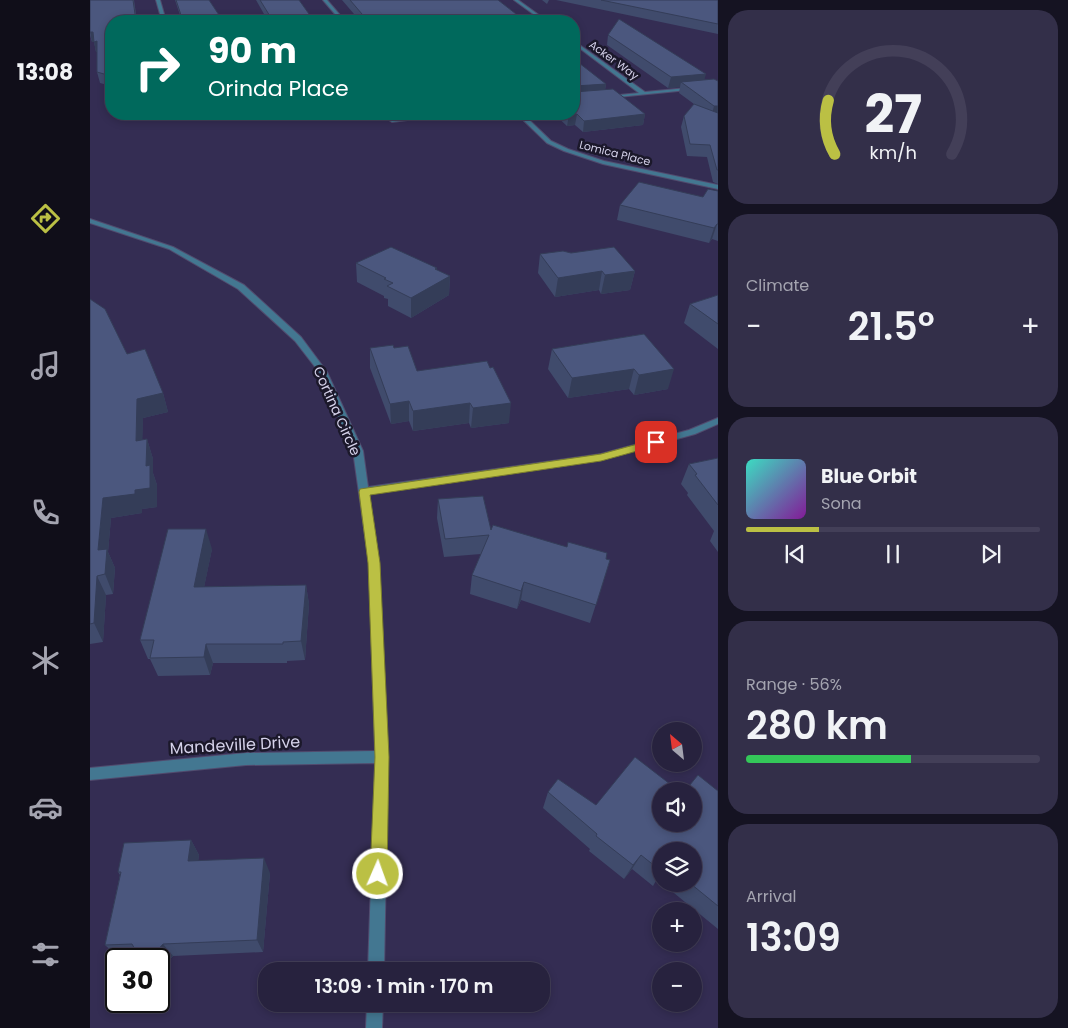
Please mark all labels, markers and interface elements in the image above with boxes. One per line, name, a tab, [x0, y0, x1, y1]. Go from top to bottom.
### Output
text: 90 m	[208, 26, 297, 75]
icon: right	[125, 35, 190, 100]
street label: Acker Way	[586, 36, 643, 84]
text: 13:08	[17, 57, 73, 88]
text: Orinda Place	[208, 73, 349, 104]
text: 27	[864, 78, 922, 151]
street label: Lomica Place	[578, 136, 652, 170]
text: km/h	[869, 140, 917, 165]
icon: directions	[28, 201, 63, 236]
text: Climate	[746, 274, 809, 297]
text: 21.5°	[848, 300, 935, 353]
text: −	[746, 307, 761, 346]
text: +	[1021, 307, 1040, 346]
icon: music	[28, 348, 63, 383]
street label: Cortina Circle	[308, 363, 366, 459]
pin	[635, 421, 677, 463]
icon: arrive	[642, 428, 670, 456]
text: Blue Orbit	[821, 463, 917, 490]
text: Sona	[821, 492, 862, 515]
icon: phone	[28, 495, 63, 530]
icon: previous	[781, 540, 809, 568]
icon: pause	[879, 540, 907, 568]
icon: next	[977, 540, 1005, 568]
icon: climate	[28, 643, 63, 678]
text: Range · 56%	[746, 673, 842, 696]
text: 280 km	[746, 699, 888, 752]
north arrow	[652, 722, 702, 772]
map controls	[652, 722, 702, 1012]
street label: Mandeville Drive	[169, 730, 301, 760]
button: sound	[652, 782, 702, 832]
icon: car	[28, 790, 63, 825]
button: layers	[652, 842, 702, 892]
position arrow	[351, 847, 403, 899]
text: Arrival	[746, 885, 796, 908]
button: +	[652, 902, 702, 952]
text: 13:09	[746, 911, 841, 964]
icon: filters	[28, 937, 63, 972]
speed limit sign: 30	[105, 948, 170, 1013]
button: −	[652, 962, 702, 1012]
text: 13:09 · 1 min · 170 m	[315, 973, 493, 1000]

